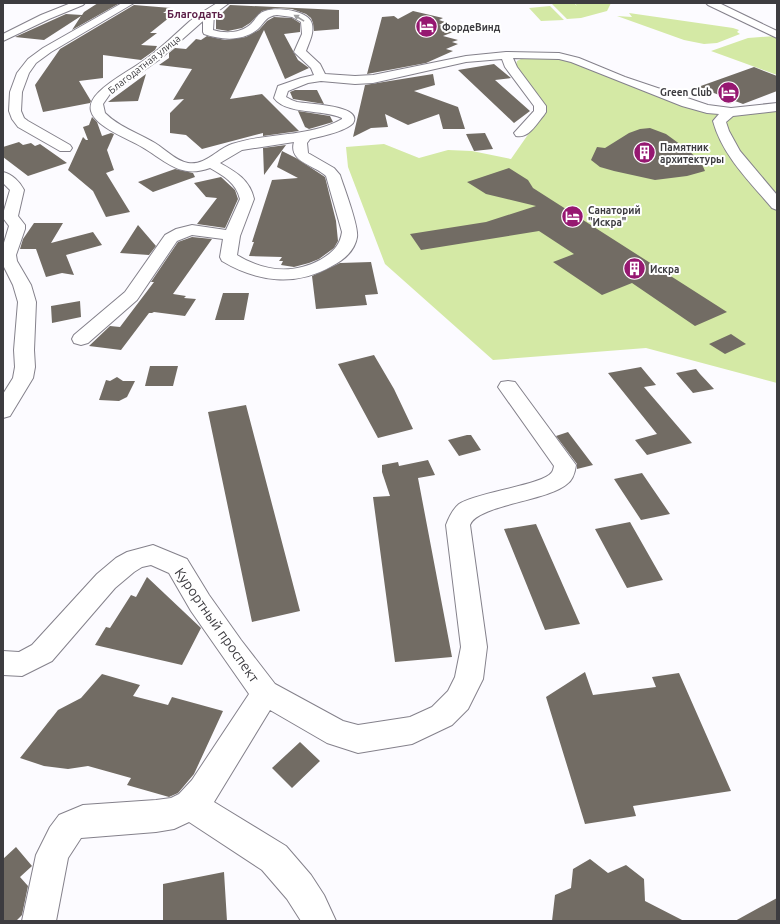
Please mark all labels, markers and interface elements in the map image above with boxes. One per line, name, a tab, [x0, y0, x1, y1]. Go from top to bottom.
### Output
district label: Благодать	[167, 8, 223, 20]
one-way arrow	[294, 14, 305, 21]
hotel icon: ФордеВинд	[413, 14, 439, 40]
place label: ФордеВинд	[442, 22, 501, 33]
street label: Благодатная улица	[106, 33, 183, 96]
hotel icon: Green Club	[715, 79, 741, 105]
place label: Green Club	[660, 87, 712, 98]
building icon: Памятник архитектуры	[631, 140, 657, 166]
place label: Памятник архитектуры	[660, 142, 724, 165]
hotel icon: Санаторий "Искра"	[559, 203, 585, 229]
place label: Санаторий "Искра"	[588, 205, 641, 228]
building icon: Искра	[622, 256, 648, 282]
place label: Искра	[650, 264, 679, 275]
street label: Курортный проспект	[172, 565, 262, 685]

